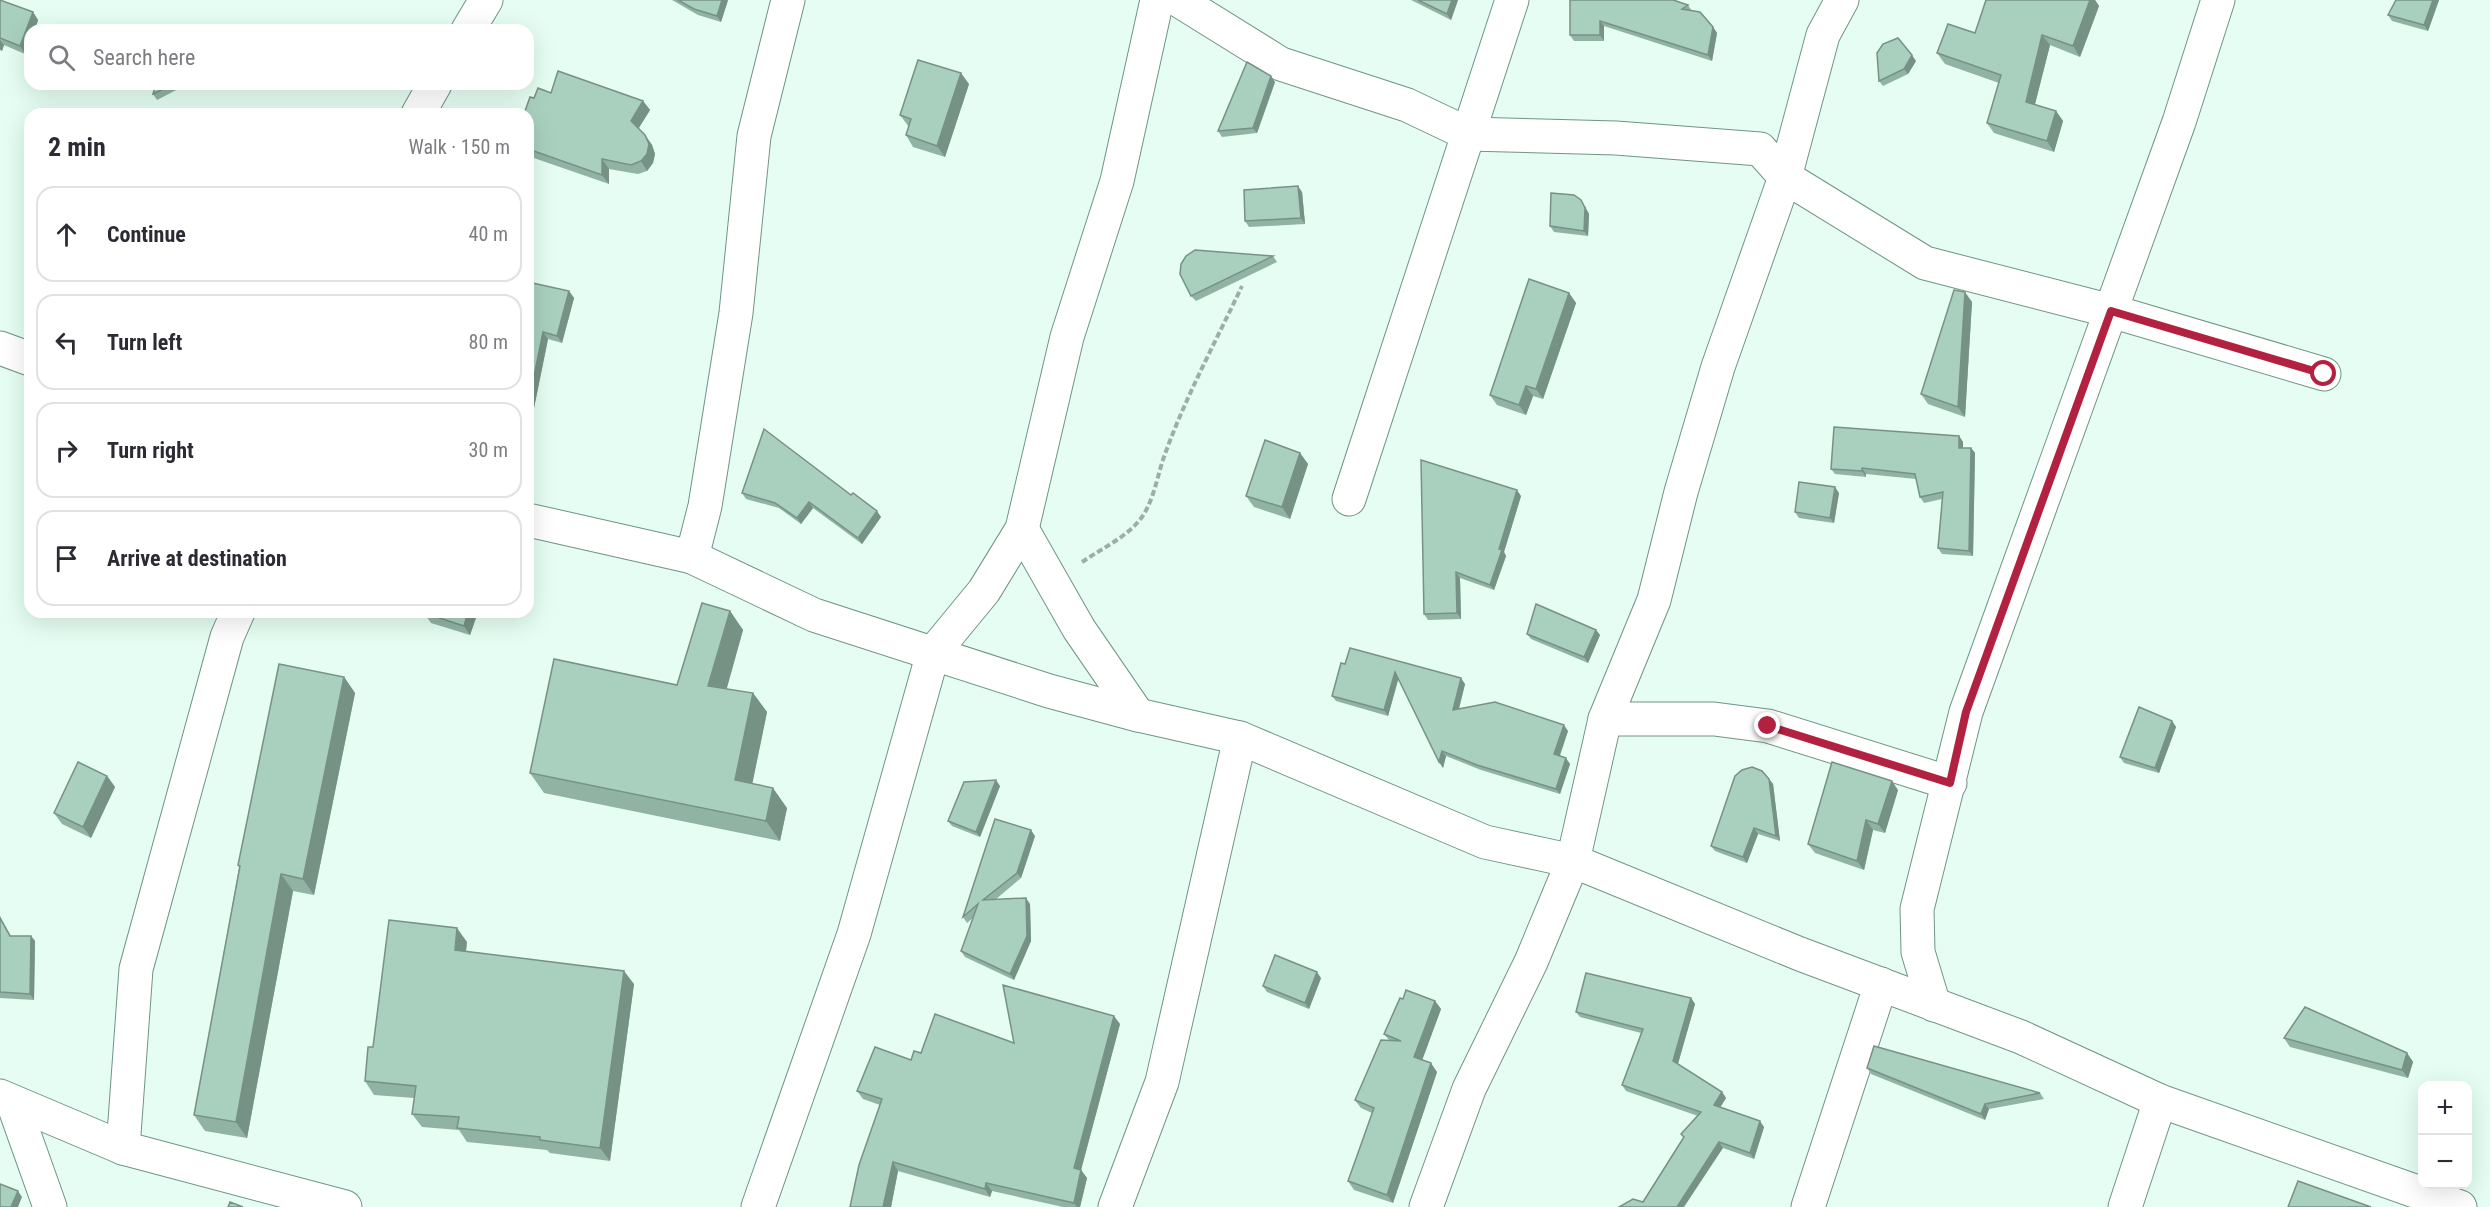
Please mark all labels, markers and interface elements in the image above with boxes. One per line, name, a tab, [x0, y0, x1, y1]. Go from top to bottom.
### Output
search box	[24, 24, 534, 90]
icon: search	[45, 41, 78, 74]
text: Search here	[93, 45, 195, 70]
text: 2 min	[48, 132, 106, 162]
text: Walk · 150 m	[409, 135, 510, 159]
icon: ahead	[50, 218, 83, 251]
text: Continue	[107, 222, 186, 247]
text: 40 m	[469, 222, 508, 246]
icon: left	[50, 326, 83, 359]
text: Turn left	[107, 330, 182, 355]
text: 80 m	[469, 330, 508, 354]
route start	[2310, 360, 2336, 386]
icon: right	[50, 434, 83, 467]
text: Turn right	[107, 438, 194, 463]
text: 30 m	[469, 438, 508, 462]
icon: arrive	[50, 542, 83, 575]
text: Arrive at destination	[107, 546, 287, 571]
route end	[1754, 712, 1780, 738]
map controls	[2418, 1081, 2472, 1189]
button: +	[2418, 1081, 2472, 1135]
button: −	[2418, 1135, 2472, 1189]

